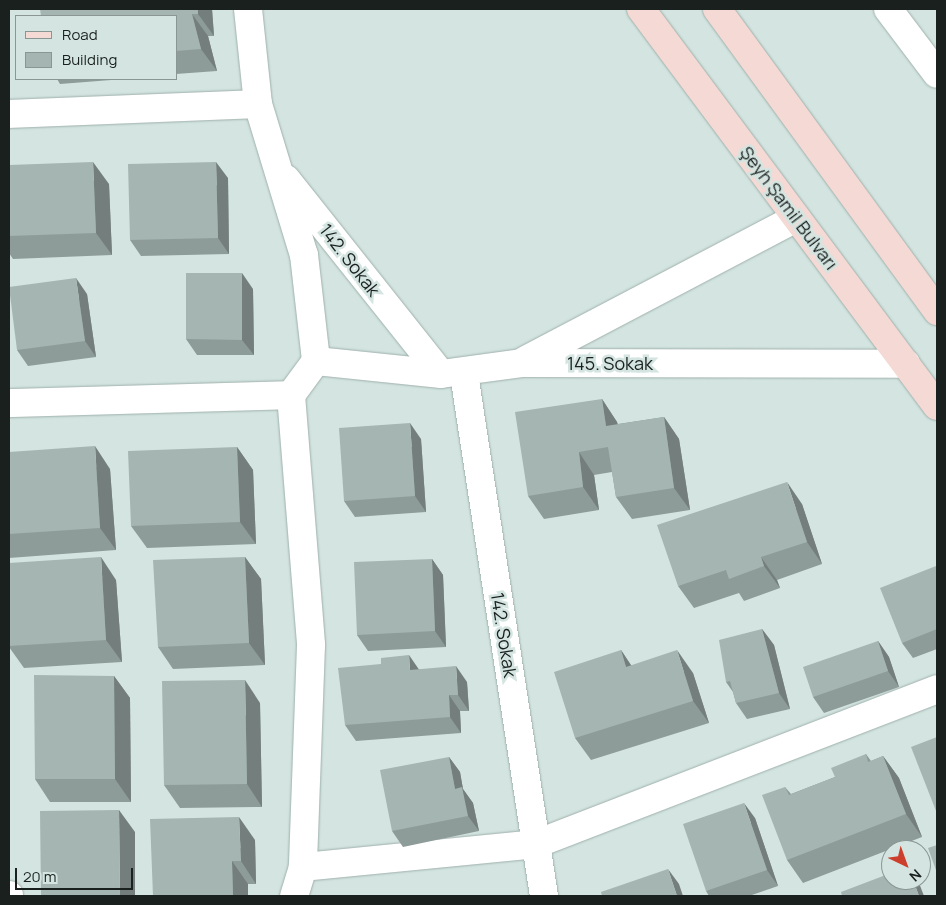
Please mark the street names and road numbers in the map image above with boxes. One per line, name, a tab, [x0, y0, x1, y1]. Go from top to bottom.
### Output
street label: Şeyh Şamil Bulvarı	[736, 142, 842, 274]
street label: 142. Sokak	[315, 220, 385, 300]
street label: 145. Sokak	[567, 352, 653, 374]
street label: 142. Sokak	[487, 591, 521, 679]

